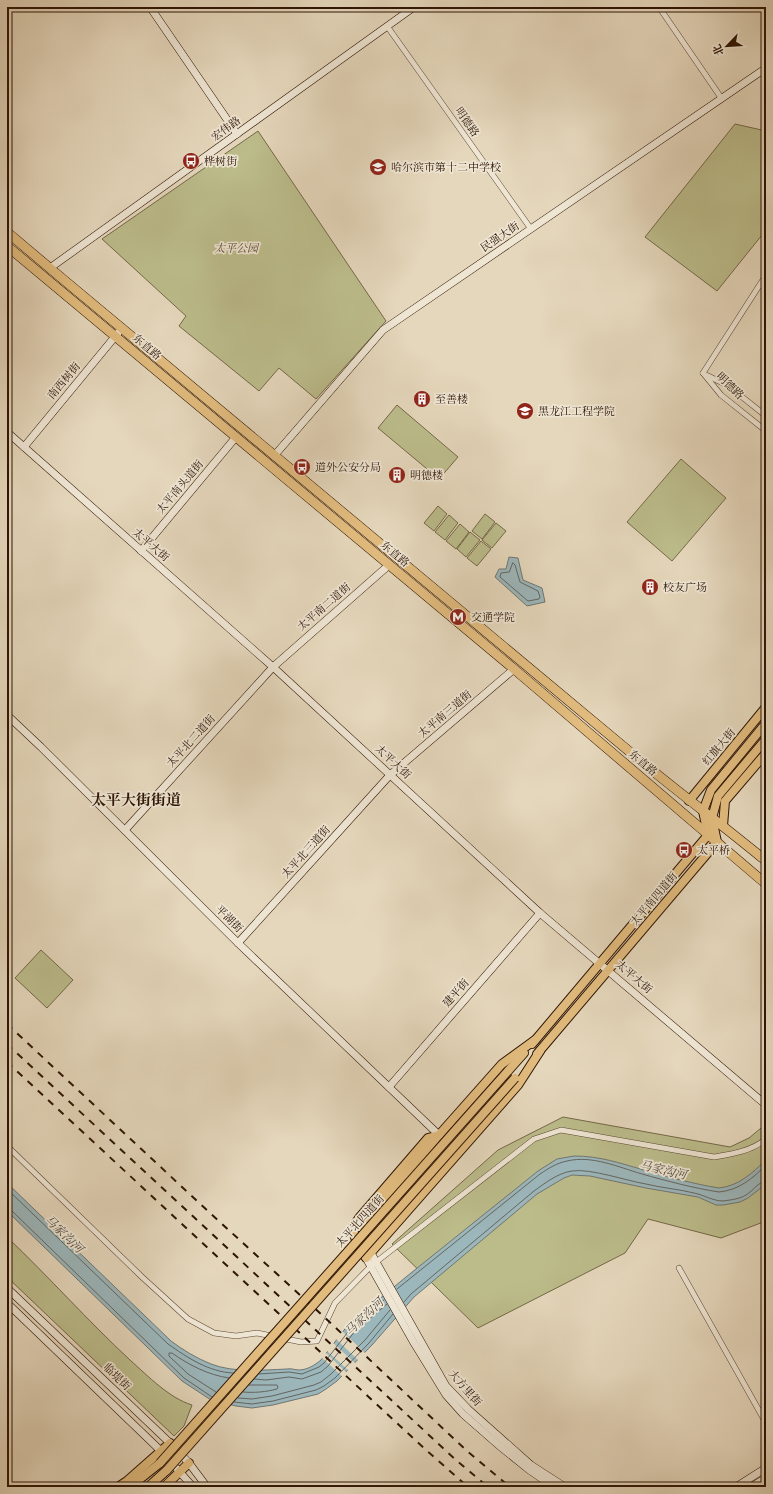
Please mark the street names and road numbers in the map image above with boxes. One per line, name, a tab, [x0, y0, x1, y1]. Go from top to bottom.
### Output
street label: 明德路	[452, 105, 482, 139]
street label: 宏伟路	[209, 114, 243, 144]
street label: 民强大街	[478, 219, 522, 255]
street label: 东直路	[130, 331, 164, 363]
street label: 南西树街	[45, 360, 83, 402]
street label: 明德路	[714, 370, 746, 402]
street label: 太平南头道街	[154, 458, 206, 516]
street label: 太平大街	[130, 526, 172, 564]
street label: 东直路	[378, 538, 412, 570]
street label: 太平南二道街	[295, 580, 353, 634]
street label: 太平南三道街	[416, 688, 474, 740]
street label: 太平北二道街	[164, 712, 218, 770]
street label: 红旗大街	[700, 726, 738, 768]
street label: 太平大街	[372, 742, 414, 782]
street label: 东直路	[626, 747, 660, 779]
street label: 太平北三道街	[279, 823, 333, 881]
street label: 太平南四道街	[628, 870, 680, 928]
street label: 平湖街	[213, 903, 245, 935]
street label: 太平大街	[613, 958, 655, 996]
street label: 建平街	[440, 976, 472, 1010]
street label: 太平北四道街	[333, 1192, 387, 1250]
street label: 临堤街	[101, 1361, 133, 1393]
street label: 大方里街	[446, 1367, 484, 1409]

